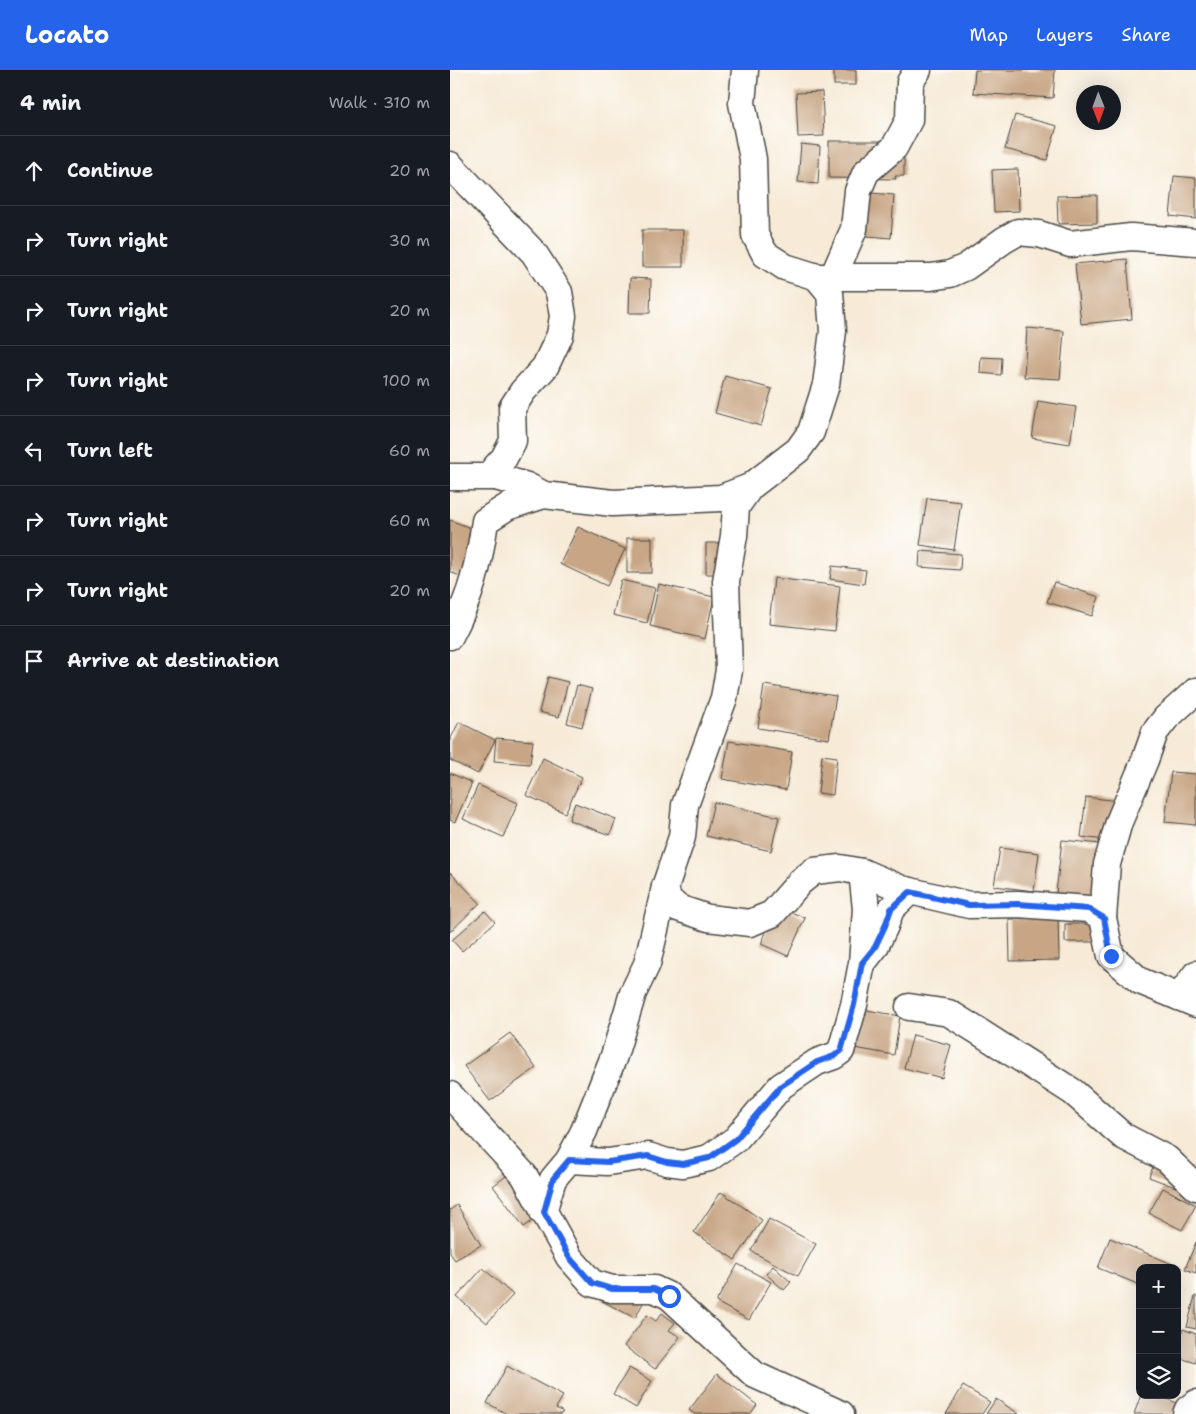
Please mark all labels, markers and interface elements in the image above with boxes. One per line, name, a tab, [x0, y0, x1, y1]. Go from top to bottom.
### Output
text: Locato	[25, 19, 109, 51]
text: Map	[970, 23, 1008, 47]
text: Layers	[1036, 23, 1093, 47]
text: Share	[1121, 23, 1171, 47]
north arrow	[1076, 85, 1121, 130]
text: 4 min	[20, 89, 81, 117]
text: Walk · 310 m	[329, 92, 430, 113]
icon: ahead	[20, 157, 48, 185]
text: Continue	[67, 158, 153, 183]
text: 20 m	[389, 160, 430, 181]
icon: right	[20, 227, 48, 255]
text: Turn right	[67, 228, 168, 253]
text: 30 m	[389, 230, 430, 251]
icon: right	[20, 297, 48, 325]
text: Turn right	[67, 298, 168, 323]
text: 20 m	[389, 300, 430, 321]
icon: right	[20, 367, 48, 395]
text: Turn right	[67, 368, 168, 393]
text: 100 m	[382, 370, 430, 391]
icon: left	[20, 437, 48, 465]
text: Turn left	[67, 438, 153, 463]
text: 60 m	[389, 440, 430, 461]
icon: right	[20, 507, 48, 535]
text: Turn right	[67, 508, 168, 533]
text: 60 m	[389, 510, 430, 531]
icon: right	[20, 577, 48, 605]
text: Turn right	[67, 578, 168, 603]
text: 20 m	[389, 580, 430, 601]
icon: arrive	[20, 647, 48, 675]
text: Arrive at destination	[67, 648, 279, 673]
route end	[1100, 945, 1123, 968]
map controls	[1136, 1264, 1181, 1399]
button: +	[1136, 1264, 1181, 1309]
route start	[658, 1285, 681, 1308]
button: −	[1136, 1309, 1181, 1354]
button: layers	[1136, 1354, 1181, 1399]

